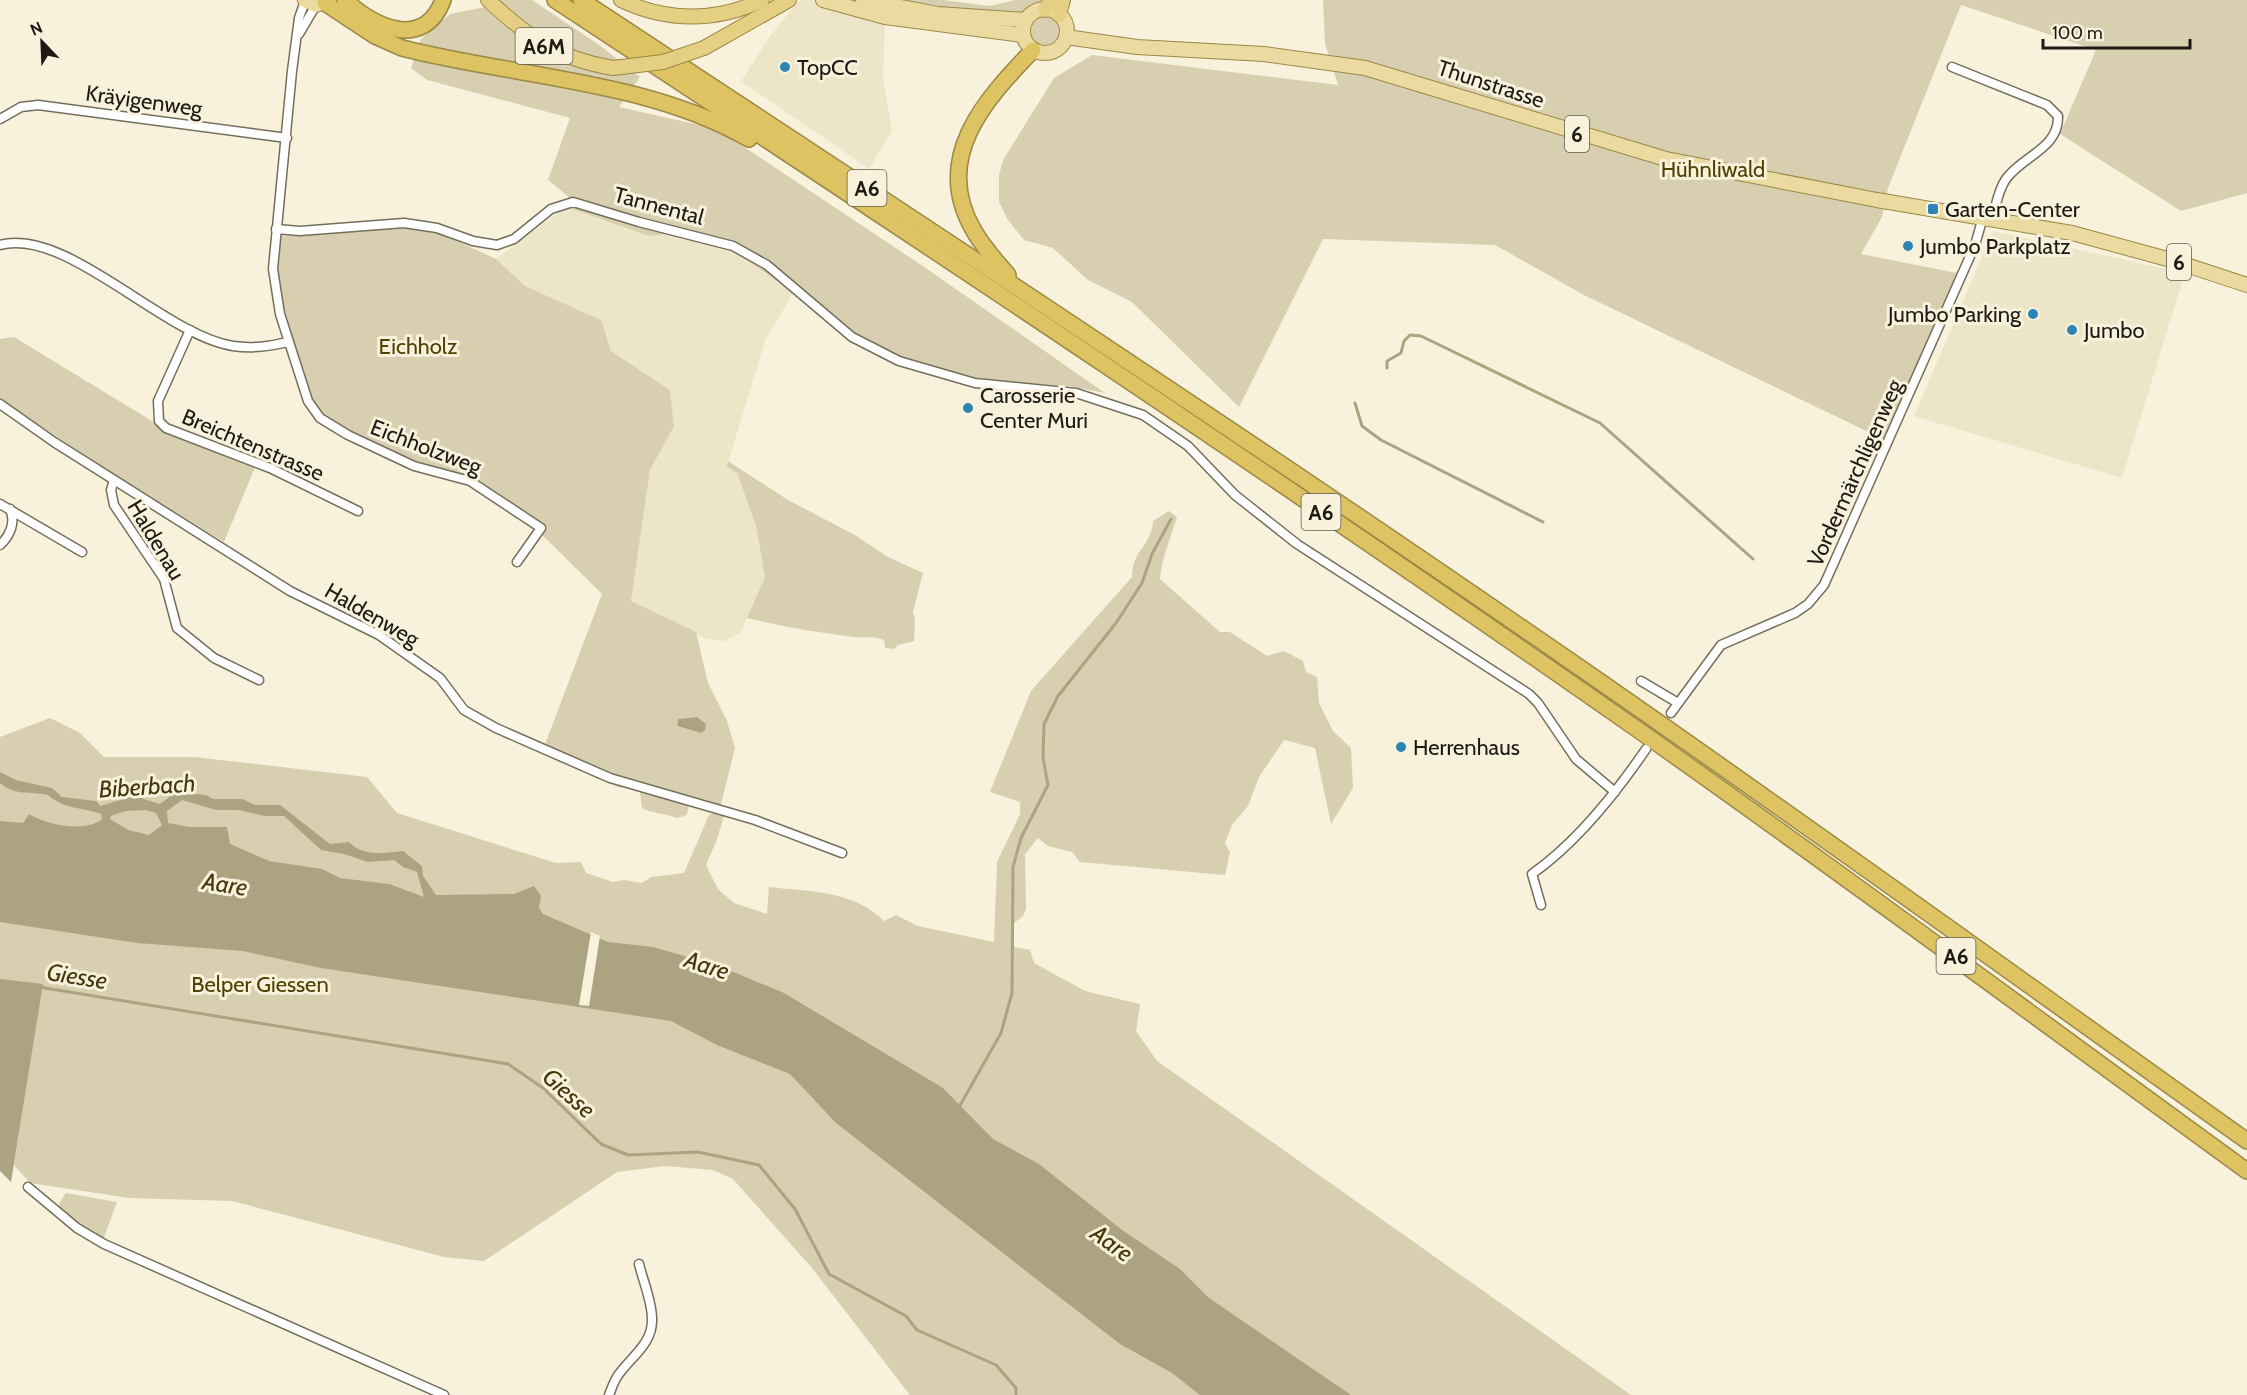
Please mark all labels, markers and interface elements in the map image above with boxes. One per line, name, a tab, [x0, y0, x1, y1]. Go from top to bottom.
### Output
north arrow	[12, 12, 72, 72]
scale bar	[2043, 12, 2190, 50]
text: N	[27, 18, 45, 40]
text: 100 m	[2052, 22, 2103, 44]
road number: A6M	[516, 28, 572, 64]
place label: TopCC	[797, 54, 858, 81]
street label: Thunstrasse	[1434, 54, 1548, 114]
marker: TopCC	[778, 60, 792, 74]
street label: Kräyigenweg	[84, 79, 205, 123]
road number: 6	[1565, 116, 1589, 152]
park label: Hühnliwald	[1661, 156, 1765, 183]
road number: A6	[848, 170, 886, 206]
street label: Tannental	[611, 181, 708, 231]
place label: Garten-Center	[1945, 196, 2080, 223]
marker: Garten-Center	[1926, 202, 1940, 216]
place label: Jumbo Parkplatz	[1919, 233, 2071, 260]
marker: Jumbo Parkplatz	[1901, 239, 1915, 253]
road number: 6	[2167, 244, 2191, 280]
place label: Jumbo Parking	[1887, 301, 2022, 328]
marker: Jumbo Parking	[2026, 307, 2040, 321]
place label: Jumbo	[2083, 317, 2145, 344]
marker: Jumbo	[2065, 323, 2079, 337]
park label: Eichholz	[379, 333, 457, 360]
street label: Vordermärchligenweg	[1802, 374, 1909, 571]
place label: Carosserie Center Muri	[980, 382, 1088, 434]
marker: Carosserie Center Muri	[961, 401, 975, 415]
street label: Breichtenstrasse	[178, 403, 328, 487]
street label: Eichholzweg	[367, 413, 486, 481]
road number: A6	[1302, 494, 1340, 530]
street label: Haldenau	[122, 495, 190, 585]
street label: Haldenweg	[320, 577, 425, 653]
place label: Herrenhaus	[1413, 734, 1520, 761]
marker: Herrenhaus	[1394, 740, 1408, 754]
water label: Biberbach	[98, 768, 196, 804]
water label: Aare	[200, 866, 249, 902]
road number: A6	[1936, 938, 1976, 974]
water label: Aare	[680, 944, 733, 986]
water label: Giesse	[45, 957, 109, 995]
park label: Belper Giessen	[191, 971, 329, 998]
water label: Giesse	[537, 1062, 601, 1124]
water label: Aare	[1085, 1218, 1139, 1268]

